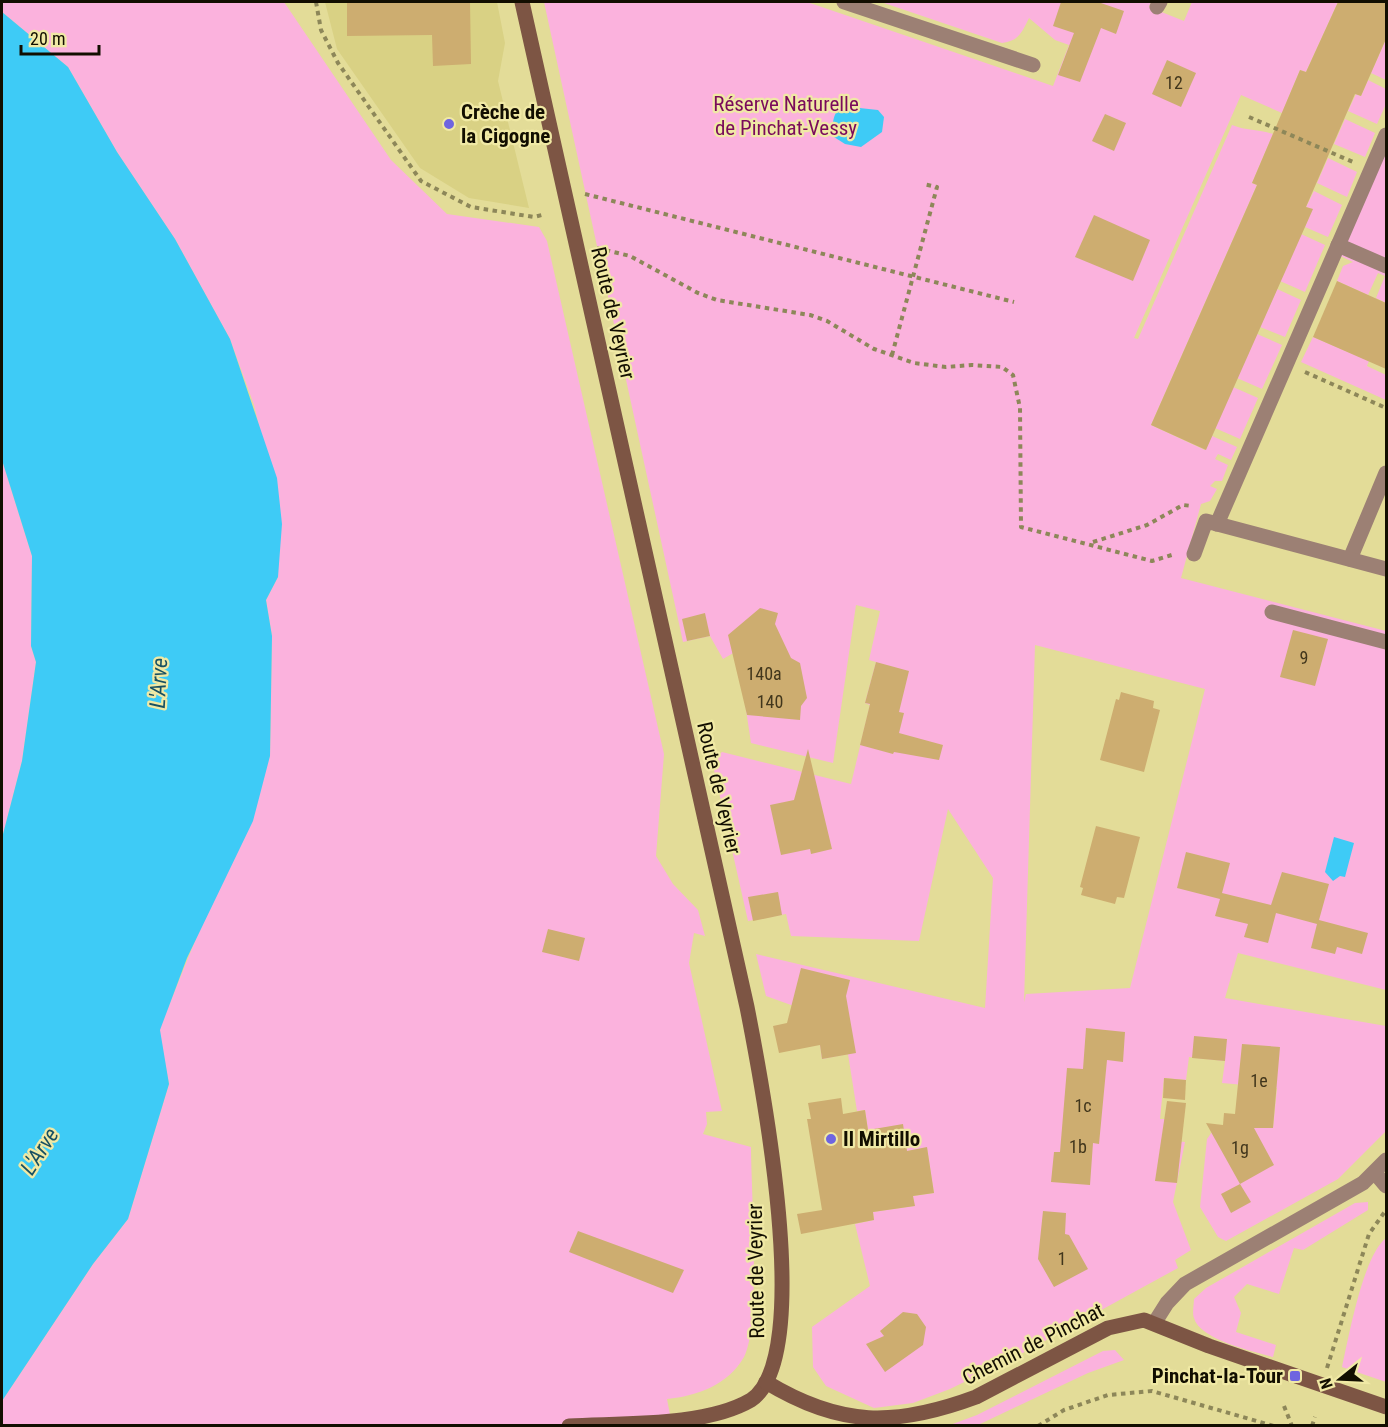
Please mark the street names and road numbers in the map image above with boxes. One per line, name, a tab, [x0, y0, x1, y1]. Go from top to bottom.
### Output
street label: Route de Veyrier	[586, 245, 640, 381]
street label: Route de Veyrier	[692, 720, 746, 856]
street label: Route de Veyrier	[743, 1203, 769, 1339]
street label: Chemin de Pinchat	[958, 1298, 1108, 1390]

